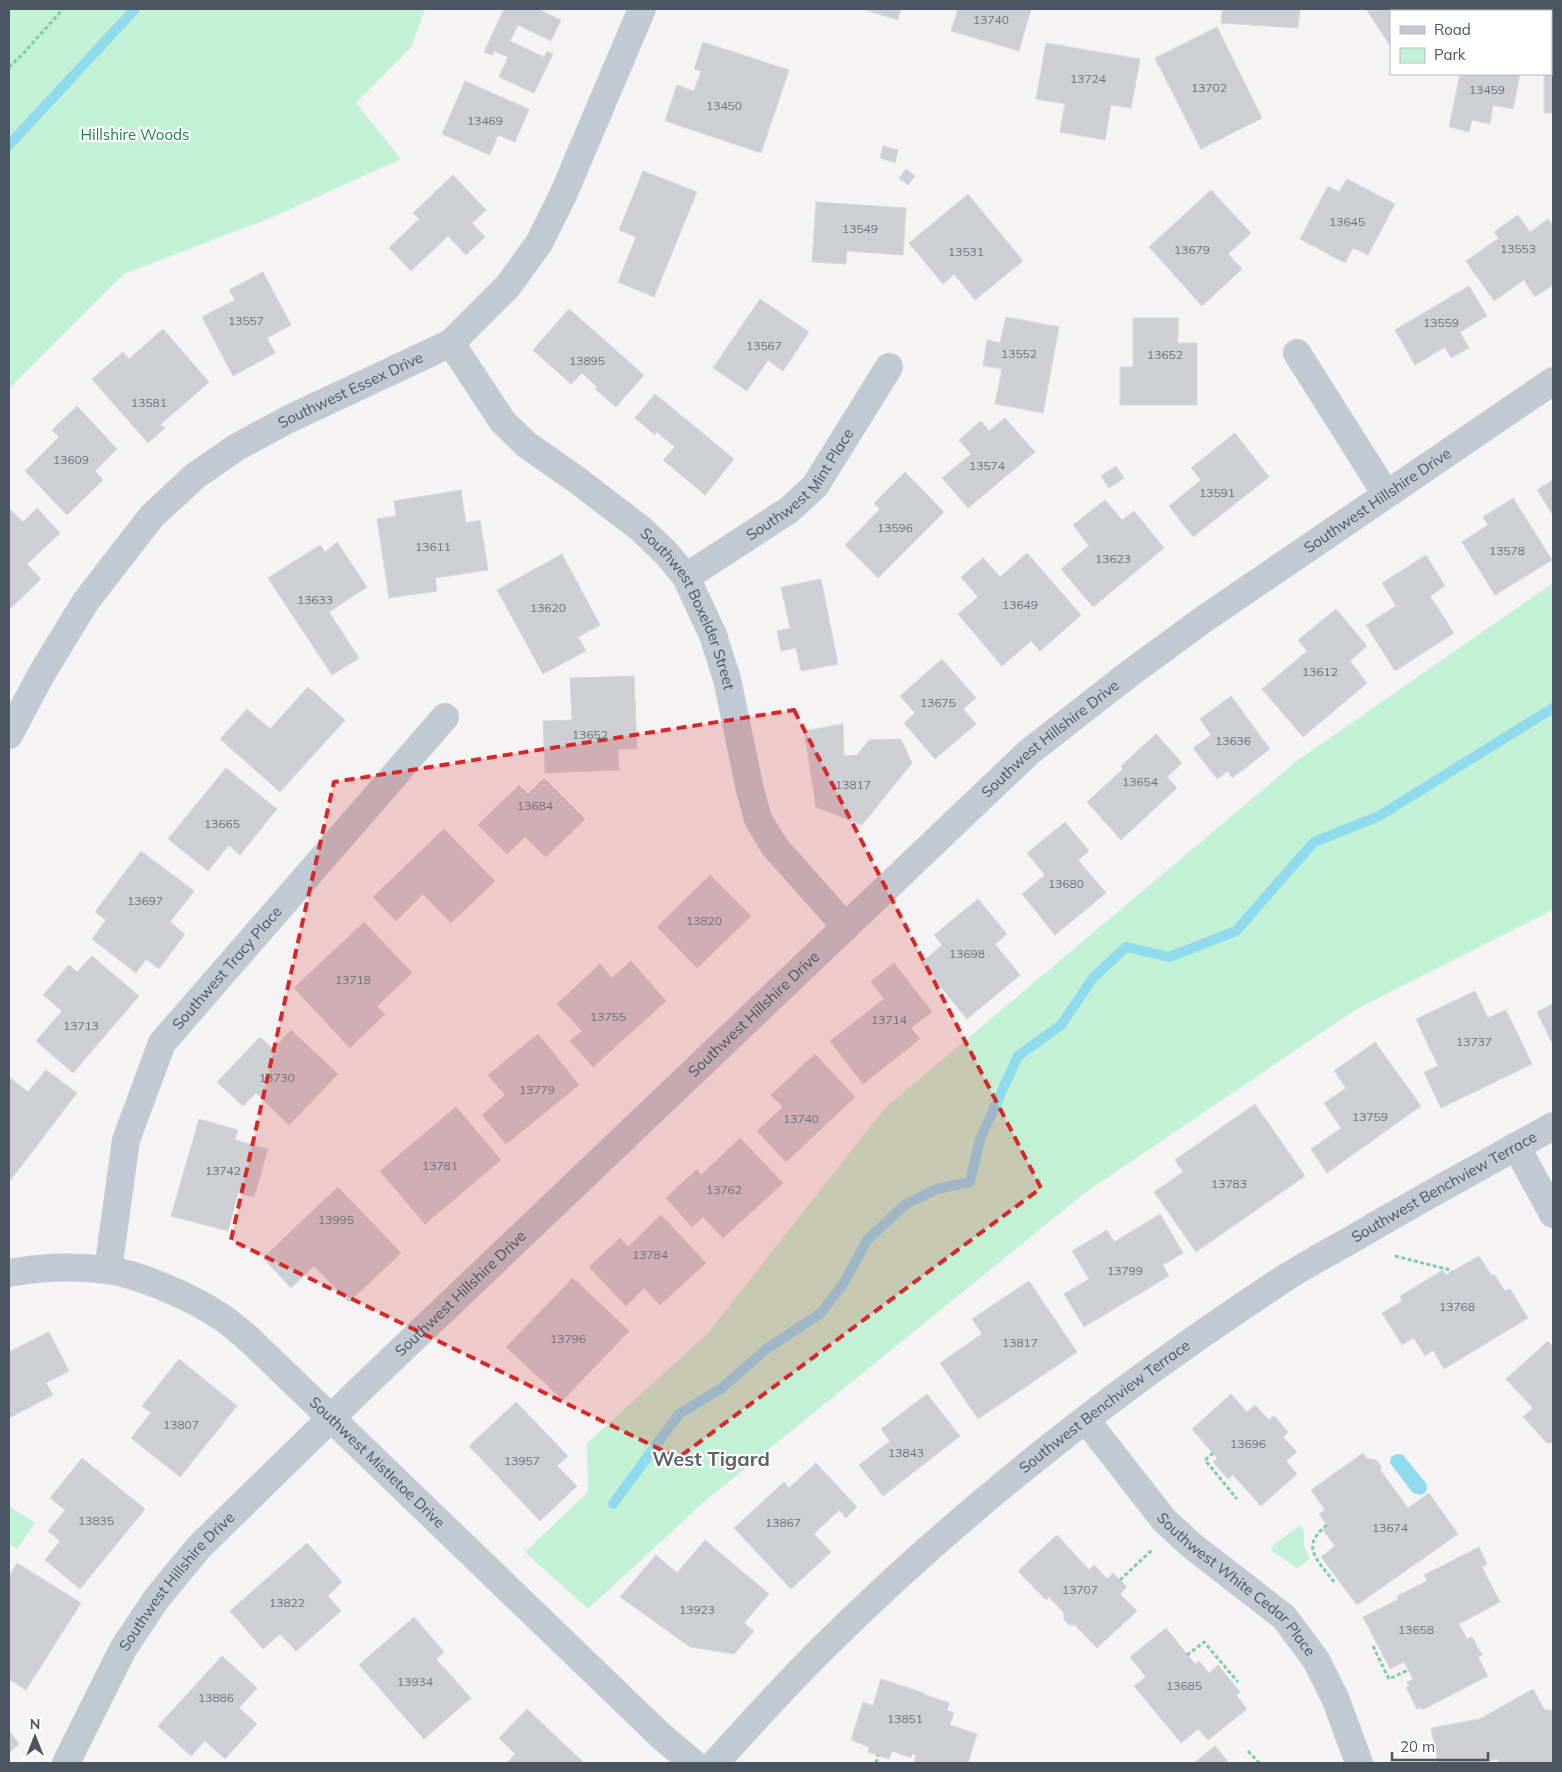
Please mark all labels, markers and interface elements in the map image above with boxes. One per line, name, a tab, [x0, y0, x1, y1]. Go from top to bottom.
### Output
legend	[1390, 10, 1552, 75]
house number: 13740	[973, 12, 1009, 27]
text: Road	[1434, 20, 1471, 39]
text: Park	[1434, 45, 1466, 64]
house number: 13724	[1070, 71, 1106, 86]
house number: 13702	[1191, 80, 1227, 95]
house number: 13459	[1469, 82, 1505, 97]
house number: 13450	[706, 98, 742, 113]
house number: 13469	[467, 113, 503, 128]
park label: Hillshire Woods	[81, 125, 189, 144]
house number: 13645	[1329, 214, 1365, 229]
house number: 13549	[842, 221, 878, 236]
house number: 13553	[1500, 241, 1536, 256]
house number: 13679	[1174, 242, 1210, 257]
house number: 13531	[948, 244, 984, 259]
house number: 13557	[228, 313, 264, 328]
house number: 13559	[1423, 315, 1459, 330]
house number: 13567	[746, 338, 782, 353]
house number: 13552	[1001, 346, 1037, 361]
street label: Southwest Essex Drive	[274, 347, 426, 432]
house number: 13652	[1147, 347, 1183, 362]
house number: 13895	[569, 353, 605, 368]
house number: 13581	[131, 395, 167, 410]
street label: Southwest Mint Place	[742, 425, 857, 544]
street label: Southwest Hillshire Drive	[1300, 443, 1454, 557]
house number: 13609	[53, 452, 89, 467]
house number: 13574	[969, 458, 1005, 473]
house number: 13591	[1199, 485, 1235, 500]
house number: 13596	[877, 520, 913, 535]
street label: Southwest Boxelder Street	[636, 523, 739, 691]
house number: 13611	[415, 539, 451, 554]
house number: 13578	[1489, 543, 1525, 558]
house number: 13623	[1095, 551, 1131, 566]
house number: 13633	[297, 592, 333, 607]
house number: 13649	[1002, 597, 1038, 612]
house number: 13620	[530, 600, 566, 615]
house number: 13612	[1302, 664, 1338, 679]
street label: Southwest Hillshire Drive	[977, 675, 1123, 801]
house number: 13675	[920, 695, 956, 710]
house number: 13652	[572, 727, 608, 742]
house number: 13636	[1215, 733, 1251, 748]
house number: 13654	[1122, 774, 1158, 789]
house number: 13817	[835, 777, 871, 792]
house number: 13684	[517, 798, 553, 813]
house number: 13665	[204, 816, 240, 831]
house number: 13680	[1048, 876, 1084, 891]
house number: 13697	[127, 893, 163, 908]
street label: Southwest Tracy Place	[168, 902, 286, 1033]
house number: 13820	[686, 913, 722, 928]
house number: 13698	[949, 946, 985, 961]
street label: Southwest Hillshire Drive	[684, 947, 823, 1081]
house number: 13718	[335, 972, 371, 987]
house number: 13755	[590, 1009, 626, 1024]
house number: 13714	[871, 1012, 907, 1027]
house number: 13713	[63, 1018, 99, 1033]
house number: 13737	[1456, 1034, 1492, 1049]
house number: 13730	[259, 1070, 295, 1085]
house number: 13779	[519, 1082, 555, 1097]
house number: 13759	[1352, 1109, 1388, 1124]
house number: 13740	[783, 1111, 819, 1126]
street label: Southwest Benchview Terrace	[1348, 1127, 1540, 1246]
house number: 13781	[422, 1158, 458, 1173]
house number: 13742	[205, 1163, 241, 1178]
house number: 13783	[1211, 1176, 1247, 1191]
house number: 13762	[706, 1182, 742, 1197]
house number: 13995	[318, 1212, 354, 1227]
street label: Southwest Hillshire Drive	[391, 1226, 530, 1360]
house number: 13784	[632, 1247, 668, 1262]
house number: 13799	[1107, 1263, 1143, 1278]
house number: 13768	[1439, 1299, 1475, 1314]
house number: 13796	[550, 1331, 586, 1346]
house number: 13817	[1002, 1335, 1038, 1350]
street label: Southwest Benchview Terrace	[1015, 1336, 1194, 1477]
street label: Southwest Mistletoe Drive	[306, 1392, 449, 1532]
house number: 13807	[163, 1417, 199, 1432]
house number: 13696	[1230, 1436, 1266, 1451]
house number: 13843	[888, 1445, 924, 1460]
district label: West Tigard	[652, 1446, 770, 1471]
house number: 13957	[504, 1453, 540, 1468]
street label: Southwest Hillshire Drive	[114, 1508, 238, 1654]
street label: Southwest White Cedar Place	[1153, 1509, 1320, 1660]
house number: 13835	[78, 1513, 114, 1528]
house number: 13867	[765, 1515, 801, 1530]
house number: 13674	[1372, 1520, 1408, 1535]
house number: 13707	[1062, 1582, 1098, 1597]
house number: 13822	[269, 1595, 305, 1610]
house number: 13923	[679, 1602, 715, 1617]
house number: 13658	[1398, 1622, 1434, 1637]
house number: 13934	[397, 1674, 433, 1689]
house number: 13685	[1166, 1678, 1202, 1693]
house number: 13886	[198, 1690, 234, 1705]
house number: 13851	[887, 1711, 923, 1726]
north arrow	[10, 1712, 60, 1762]
text: N	[30, 1715, 40, 1733]
scale bar	[1392, 1730, 1488, 1762]
text: 20 m	[1400, 1737, 1435, 1756]

